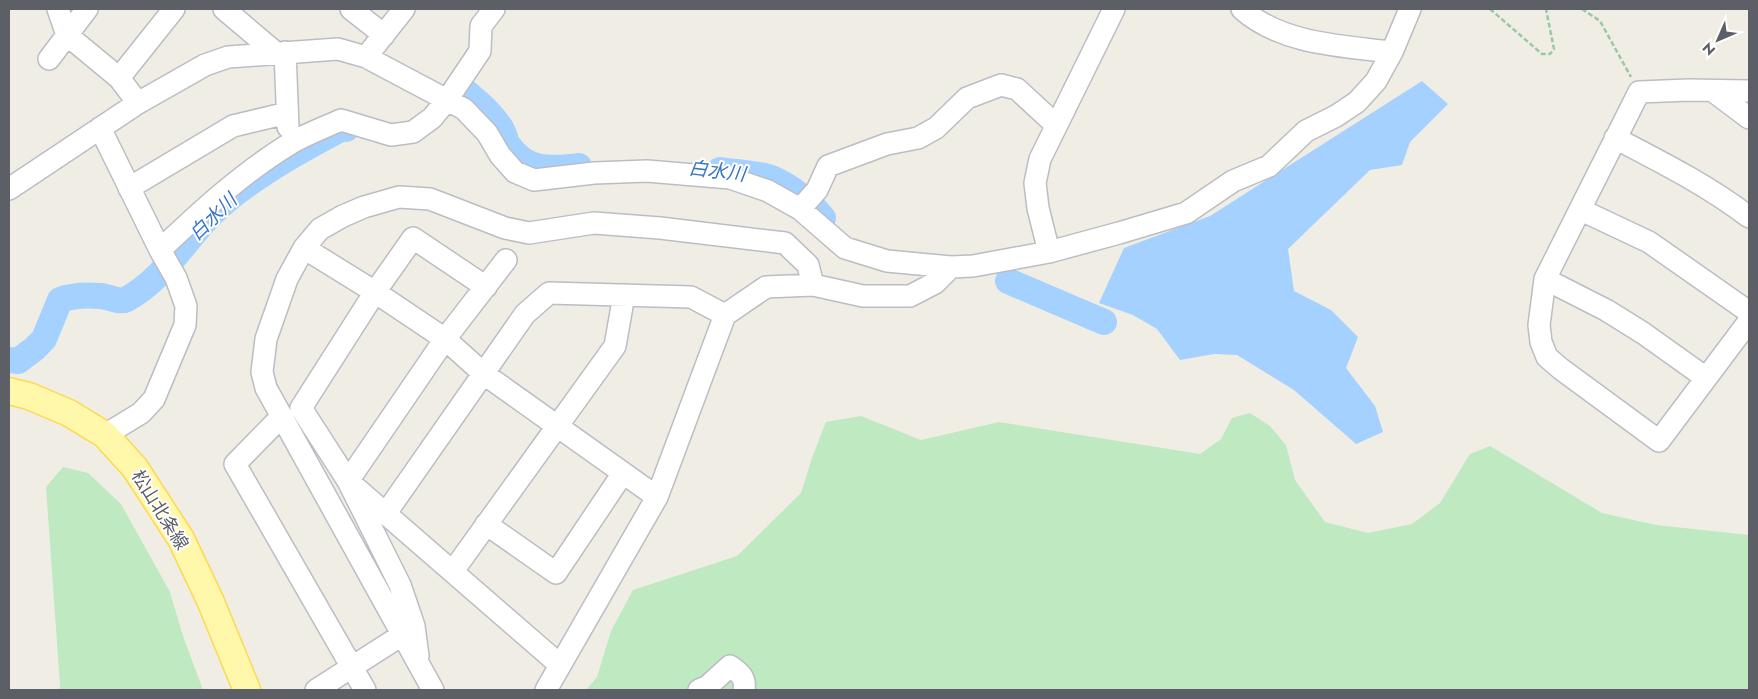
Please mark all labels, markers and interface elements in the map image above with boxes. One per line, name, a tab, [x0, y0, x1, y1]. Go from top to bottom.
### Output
north arrow	[1693, 15, 1743, 65]
text: N	[1698, 38, 1720, 60]
water label: 白水川	[687, 154, 749, 188]
water label: 白水川	[183, 186, 244, 247]
street label: 松山北条線	[125, 465, 195, 555]

